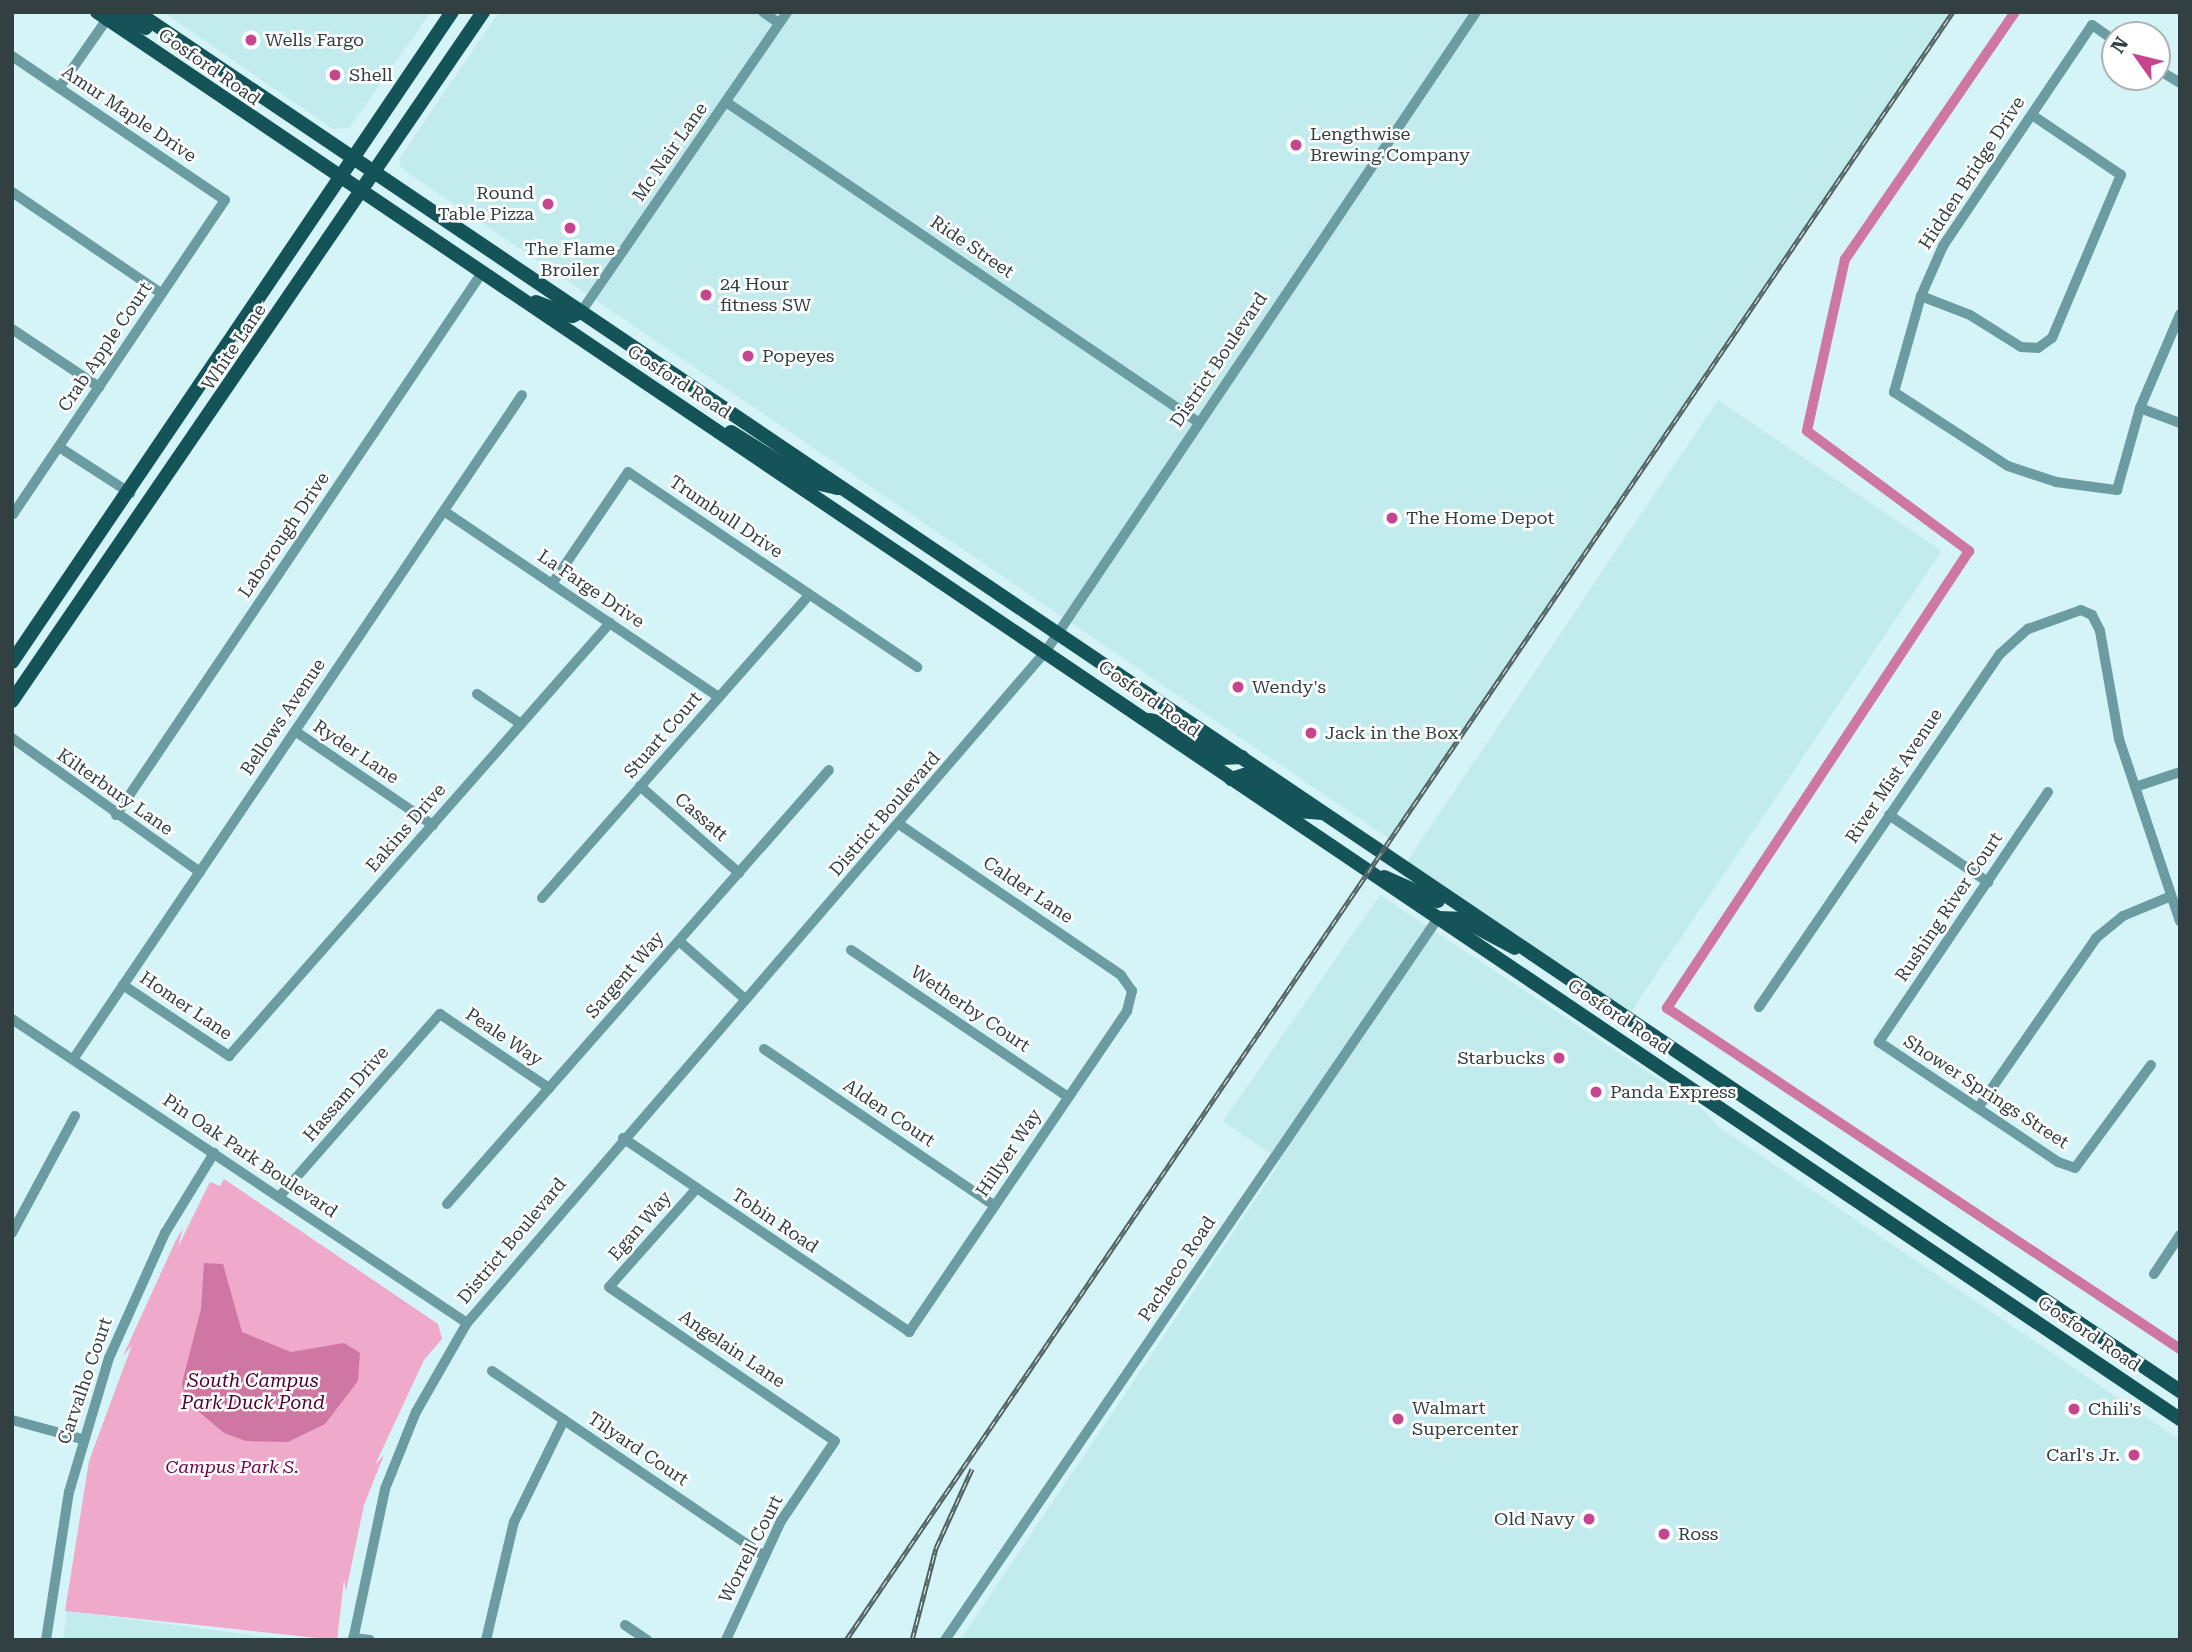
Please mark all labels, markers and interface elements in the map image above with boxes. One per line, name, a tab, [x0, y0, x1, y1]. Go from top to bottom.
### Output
north arrow	[2101, 21, 2171, 91]
street label: Gosford Road	[154, 24, 264, 110]
place label: Wells Fargo	[265, 29, 364, 51]
marker: Wells Fargo	[243, 32, 259, 48]
text: N	[2106, 33, 2133, 58]
street label: Amur Maple Drive	[58, 61, 200, 167]
place label: Shell	[349, 64, 393, 86]
marker: Shell	[327, 67, 343, 83]
street label: Hidden Bridge Drive	[1915, 93, 2029, 253]
street label: Mc Nair Lane	[628, 98, 712, 206]
place label: Lengthwise Brewing Company	[1310, 124, 1470, 166]
marker: Lengthwise Brewing Company	[1288, 137, 1304, 153]
place label: Round Table Pizza	[438, 183, 534, 226]
marker: Round Table Pizza	[540, 196, 556, 212]
street label: Ride Street	[926, 211, 1018, 283]
marker: The Flame Broiler	[562, 220, 578, 236]
place label: The Flame Broiler	[525, 239, 615, 282]
place label: 24 Hour fitness SW	[720, 274, 811, 316]
street label: Crab Apple Court	[54, 278, 156, 416]
marker: 24 Hour fitness SW	[698, 287, 714, 303]
street label: District Boulevard	[1166, 289, 1272, 431]
street label: White Lane	[197, 300, 271, 394]
street label: Gosford Road	[623, 340, 735, 424]
place label: Popeyes	[762, 345, 834, 367]
marker: Popeyes	[740, 348, 756, 364]
street label: Laborough Drive	[234, 468, 334, 602]
street label: Trumbull Drive	[665, 471, 787, 563]
place label: The Home Depot	[1406, 507, 1554, 529]
marker: The Home Depot	[1384, 510, 1400, 526]
street label: La Farge Drive	[534, 545, 648, 633]
street label: Bellows Avenue	[236, 655, 330, 779]
street label: Gosford Road	[1094, 656, 1204, 742]
place label: Wendy's	[1252, 676, 1326, 698]
marker: Wendy's	[1230, 679, 1246, 695]
street label: Stuart Court	[620, 687, 706, 783]
street label: River Mist Avenue	[1841, 705, 1947, 847]
street label: Ryder Lane	[309, 716, 403, 788]
place label: Jack in the Box	[1325, 722, 1458, 744]
marker: Jack in the Box	[1303, 725, 1319, 741]
street label: Kilterbury Lane	[53, 744, 177, 840]
street label: District Boulevard	[825, 747, 945, 881]
street label: Eakins Drive	[362, 779, 450, 877]
street label: Cassatt	[670, 788, 732, 846]
street label: Rushing River Court	[1891, 828, 2007, 986]
street label: Calder Lane	[979, 852, 1077, 928]
street label: Sargent Way	[581, 927, 669, 1023]
street label: Wetherby Court	[906, 961, 1034, 1057]
street label: Homer Lane	[136, 967, 236, 1045]
street label: Gosford Road	[1563, 975, 1675, 1059]
street label: Peale Way	[461, 1003, 547, 1071]
street label: Shower Springs Street	[1899, 1031, 2073, 1153]
street label: Hassam Drive	[299, 1042, 393, 1146]
place label: Starbucks	[1457, 1047, 1545, 1069]
marker: Starbucks	[1551, 1050, 1567, 1066]
street label: Alden Court	[839, 1075, 939, 1151]
place label: Panda Express	[1610, 1081, 1736, 1103]
marker: Panda Express	[1588, 1084, 1604, 1100]
street label: Pin Oak Park Boulevard	[159, 1089, 341, 1223]
street label: Hillyer Way	[972, 1105, 1046, 1201]
street label: District Boulevard	[453, 1174, 571, 1308]
street label: Tobin Road	[728, 1184, 822, 1258]
street label: Egan Way	[604, 1187, 676, 1265]
street label: Pacheco Road	[1134, 1212, 1220, 1326]
street label: Gosford Road	[2033, 1292, 2145, 1376]
street label: Angelain Lane	[675, 1306, 789, 1392]
street label: Carvalho Court	[53, 1315, 117, 1447]
water label: South Campus Park Duck Pond	[181, 1370, 325, 1414]
place label: Walmart Supercenter	[1412, 1398, 1519, 1440]
place label: Chili's	[2088, 1398, 2141, 1420]
marker: Chili's	[2066, 1401, 2082, 1417]
street label: Tilyard Court	[584, 1408, 692, 1490]
marker: Walmart Supercenter	[1390, 1411, 1406, 1427]
place label: Carl's Jr.	[2046, 1444, 2120, 1466]
marker: Carl's Jr.	[2126, 1447, 2142, 1463]
park label: Campus Park S.	[165, 1456, 299, 1478]
street label: Worrell Court	[715, 1491, 787, 1607]
place label: Old Navy	[1494, 1508, 1575, 1530]
marker: Old Navy	[1581, 1511, 1597, 1527]
place label: Ross	[1678, 1523, 1718, 1545]
marker: Ross	[1656, 1526, 1672, 1542]

